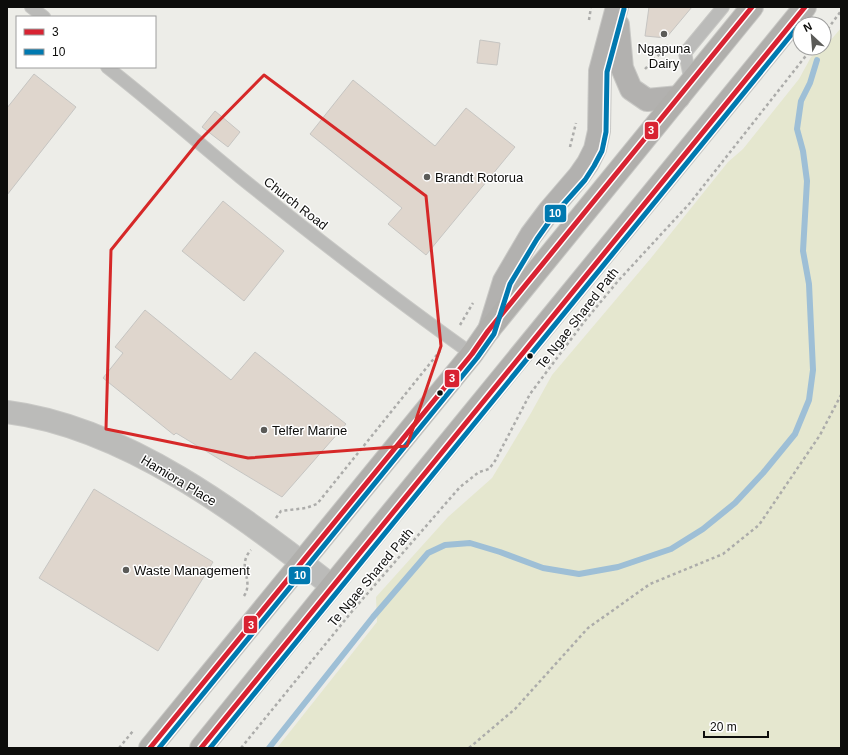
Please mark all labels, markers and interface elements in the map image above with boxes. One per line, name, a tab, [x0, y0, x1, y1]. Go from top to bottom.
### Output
legend	[16, 16, 156, 68]
north arrow	[792, 16, 832, 56]
text: N	[801, 20, 814, 34]
text: 3	[52, 25, 59, 39]
marker: Ngapuna Dairy	[659, 29, 669, 39]
place label: Ngapuna Dairy	[638, 41, 691, 71]
text: 10	[52, 45, 66, 59]
line badge: 3	[644, 121, 659, 140]
text: 3	[648, 124, 654, 136]
place label: Brandt Rotorua	[435, 170, 524, 185]
marker: Brandt Rotorua	[422, 172, 432, 182]
street label: Church Road	[261, 174, 330, 233]
line badge: 10	[544, 204, 567, 223]
text: 10	[549, 207, 561, 219]
street label: Te Ngae Shared Path	[533, 265, 622, 372]
unlabelled marker	[525, 351, 535, 361]
line badge: 3	[444, 369, 460, 388]
text: 3	[449, 372, 455, 384]
unlabelled marker	[435, 388, 445, 398]
place label: Telfer Marine	[272, 423, 347, 438]
marker: Telfer Marine	[259, 425, 269, 435]
street label: Hamiora Place	[138, 452, 219, 509]
street label: Te Ngae Shared Path	[325, 525, 416, 630]
place label: Waste Management	[134, 563, 250, 578]
marker: Waste Management	[121, 565, 131, 575]
line badge: 10	[288, 566, 311, 585]
text: 10	[294, 569, 306, 581]
line badge: 3	[243, 615, 258, 634]
text: 3	[248, 619, 254, 631]
scale bar	[704, 713, 768, 739]
text: 20 m	[710, 720, 737, 734]

